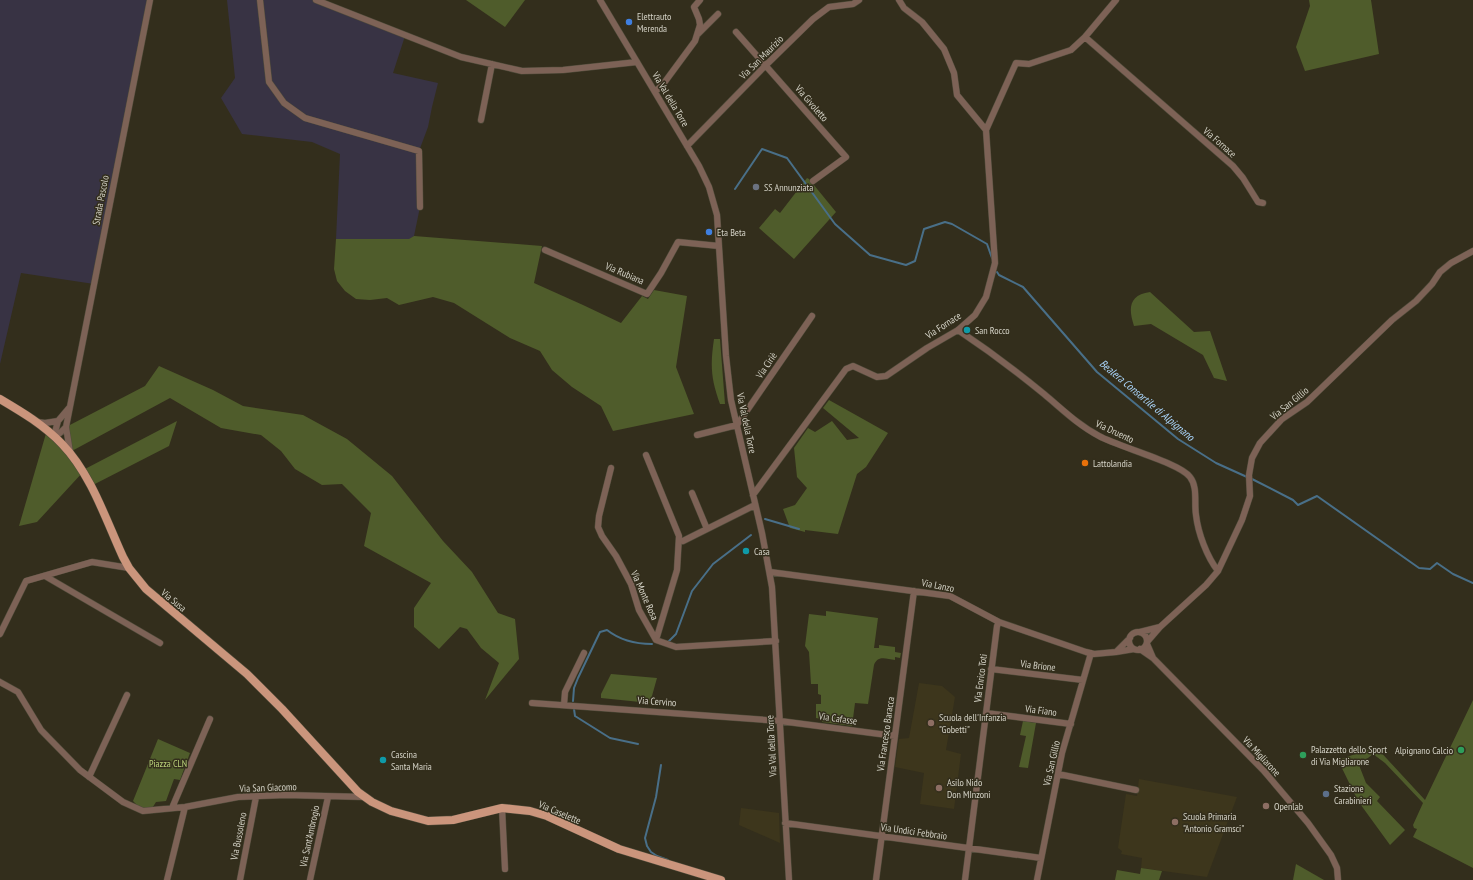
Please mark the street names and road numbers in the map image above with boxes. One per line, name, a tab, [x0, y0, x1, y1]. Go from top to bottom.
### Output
street label: Via San Maurizio	[736, 32, 786, 83]
street label: Via Val della Torre	[649, 69, 692, 129]
street label: Via Givoletto	[791, 82, 831, 124]
street label: Via Fornace	[1200, 124, 1239, 160]
street label: Strada Pascolo	[89, 174, 112, 226]
street label: Via Rubiana	[602, 259, 646, 287]
street label: Via Fornace	[922, 309, 964, 342]
street label: Via Ciriè	[752, 350, 780, 382]
street label: Via San Gillio	[1267, 384, 1311, 424]
street label: Via Val della Torre	[734, 391, 759, 455]
street label: Via Druento	[1093, 417, 1136, 446]
street label: Via Monte Rosa	[627, 567, 661, 622]
street label: Via Lanzo	[919, 576, 955, 595]
street label: Via Susa	[158, 585, 189, 615]
street label: Via Enrico Toti	[971, 653, 990, 704]
street label: Via Brione	[1019, 657, 1056, 674]
street label: Via Cervino	[636, 694, 677, 709]
street label: Via Francesco Baracca	[874, 696, 897, 773]
street label: Via Fiano	[1023, 702, 1058, 719]
street label: Via Cafasse	[817, 709, 858, 728]
street label: Via Val della Torre	[763, 715, 780, 778]
street label: Via Migliarone	[1239, 733, 1283, 779]
street label: Via San Gillio	[1040, 739, 1063, 788]
street label: Via San Giacomo	[238, 780, 297, 795]
street label: Via Caselette	[536, 797, 583, 827]
street label: Via Sant'Ambrogio	[296, 804, 322, 869]
street label: Via Bussoleno	[227, 811, 249, 862]
street label: Via Undici Febbraio	[879, 820, 948, 843]

